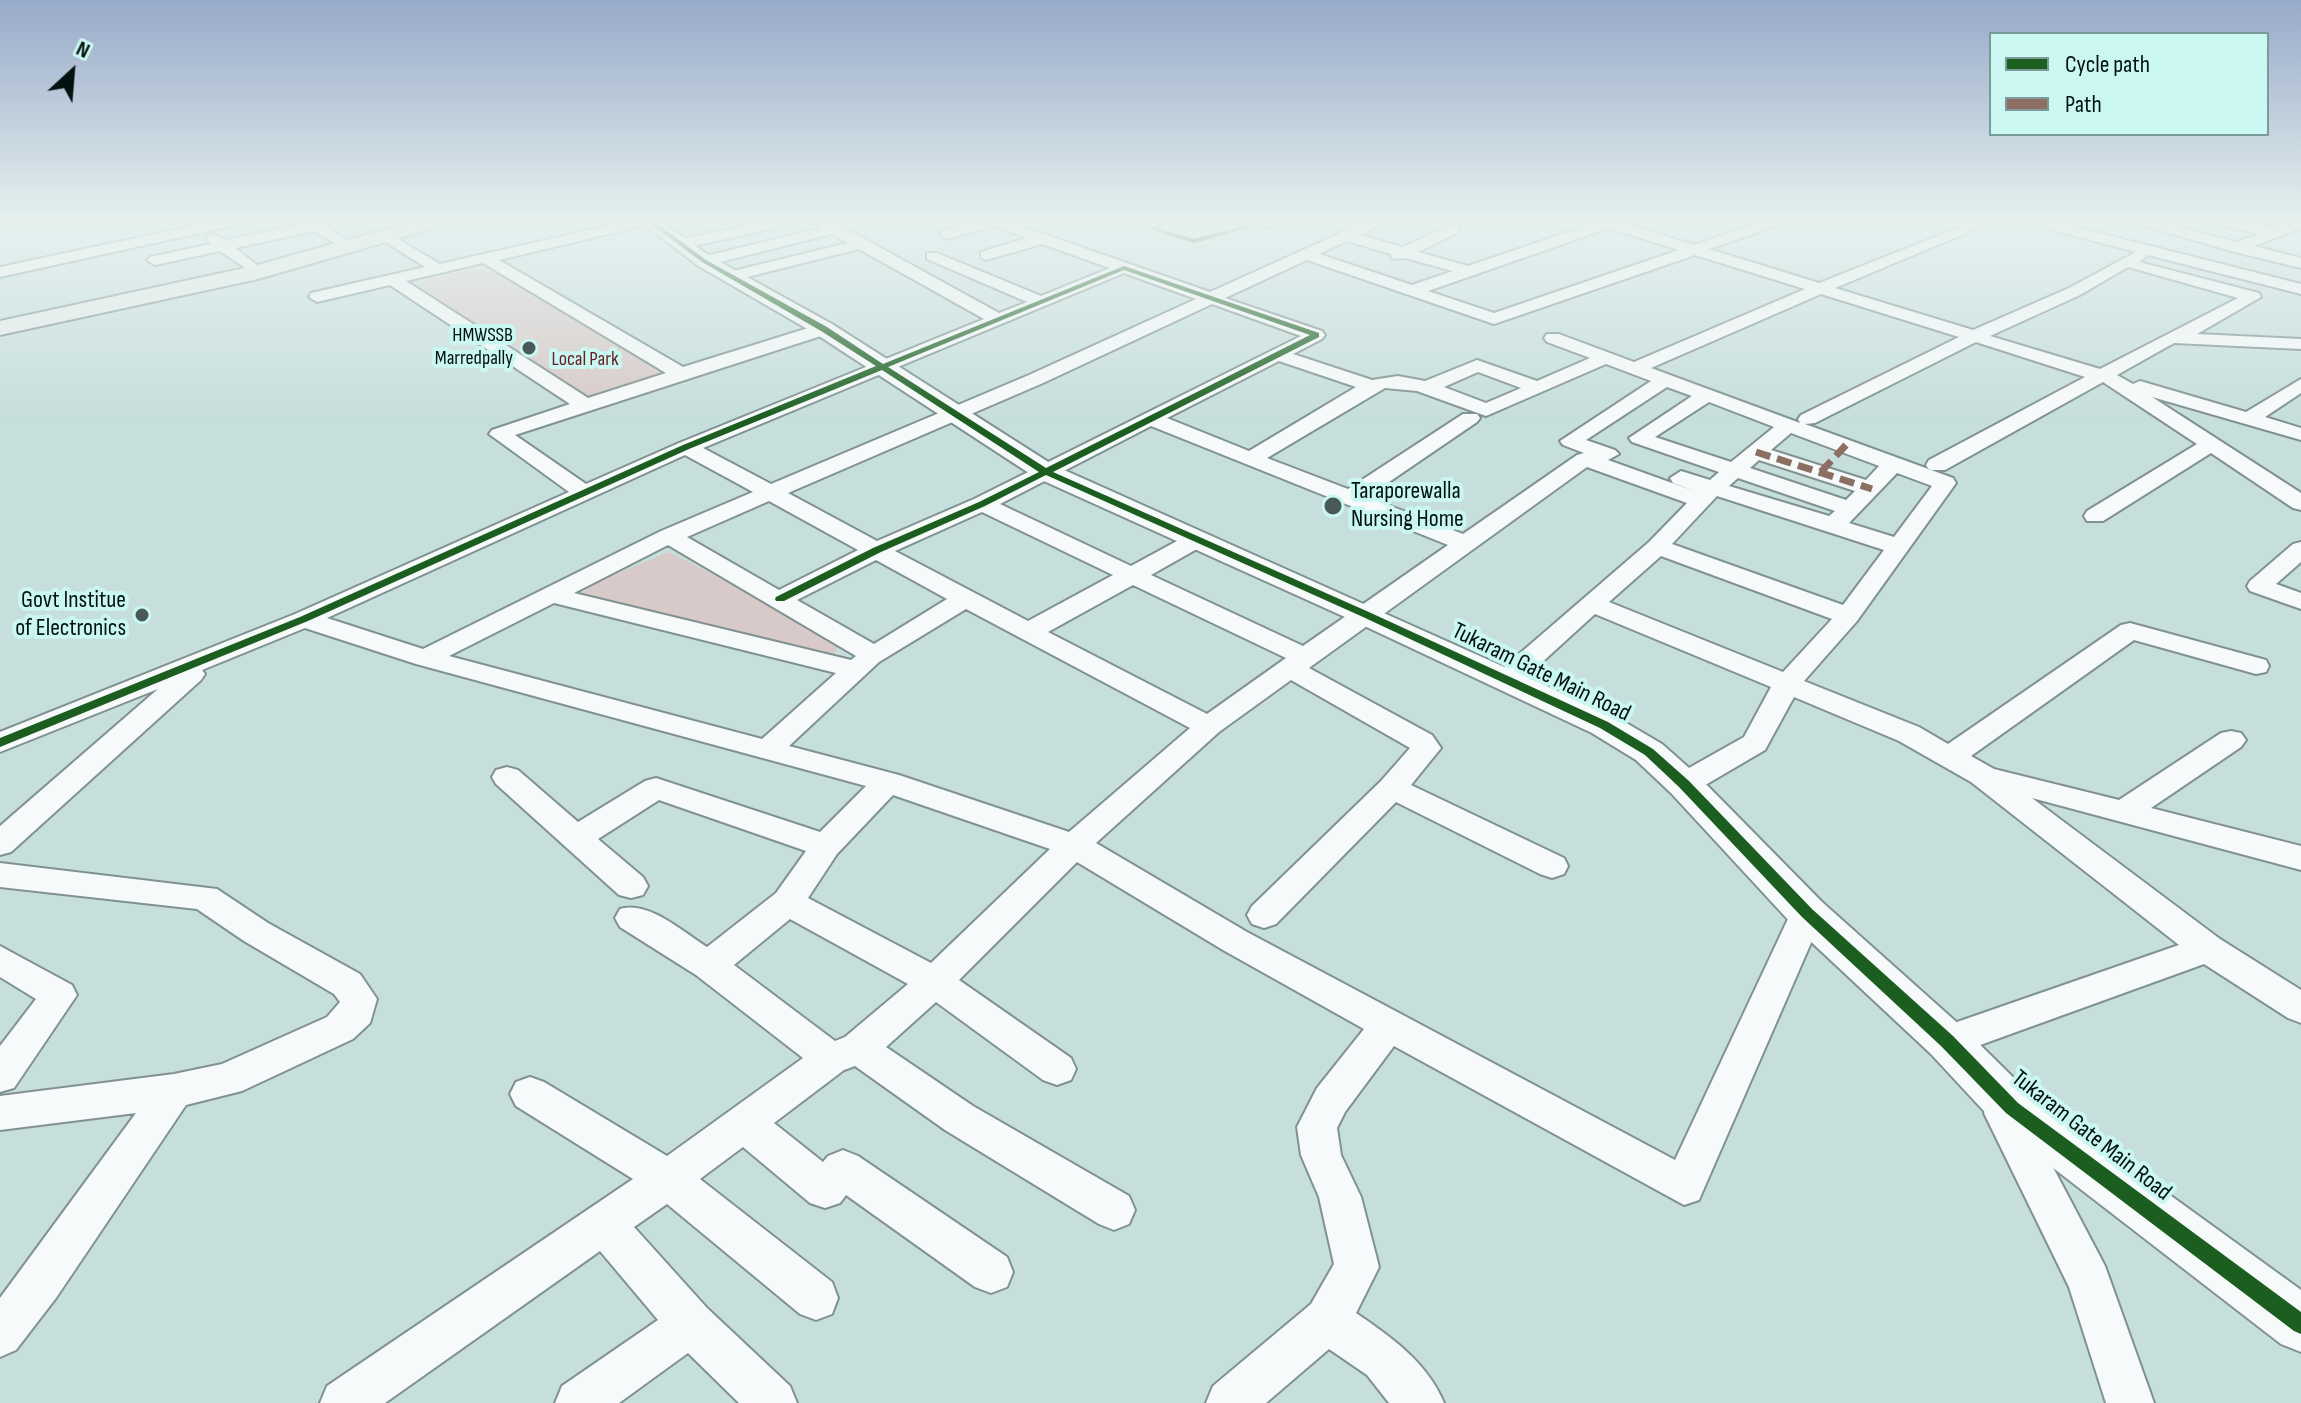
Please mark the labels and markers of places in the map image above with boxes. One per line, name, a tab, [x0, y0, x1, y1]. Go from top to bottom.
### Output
place label: HMWSSB Marredpally	[435, 324, 513, 371]
marker: HMWSSB Marredpally	[520, 339, 538, 357]
place label: Taraporewalla Nursing Home	[1351, 478, 1464, 534]
marker: Taraporewalla Nursing Home	[1322, 495, 1344, 517]
place label: Govt Institue of Electronics	[15, 587, 126, 643]
marker: Govt Institue of Electronics	[133, 606, 151, 624]

